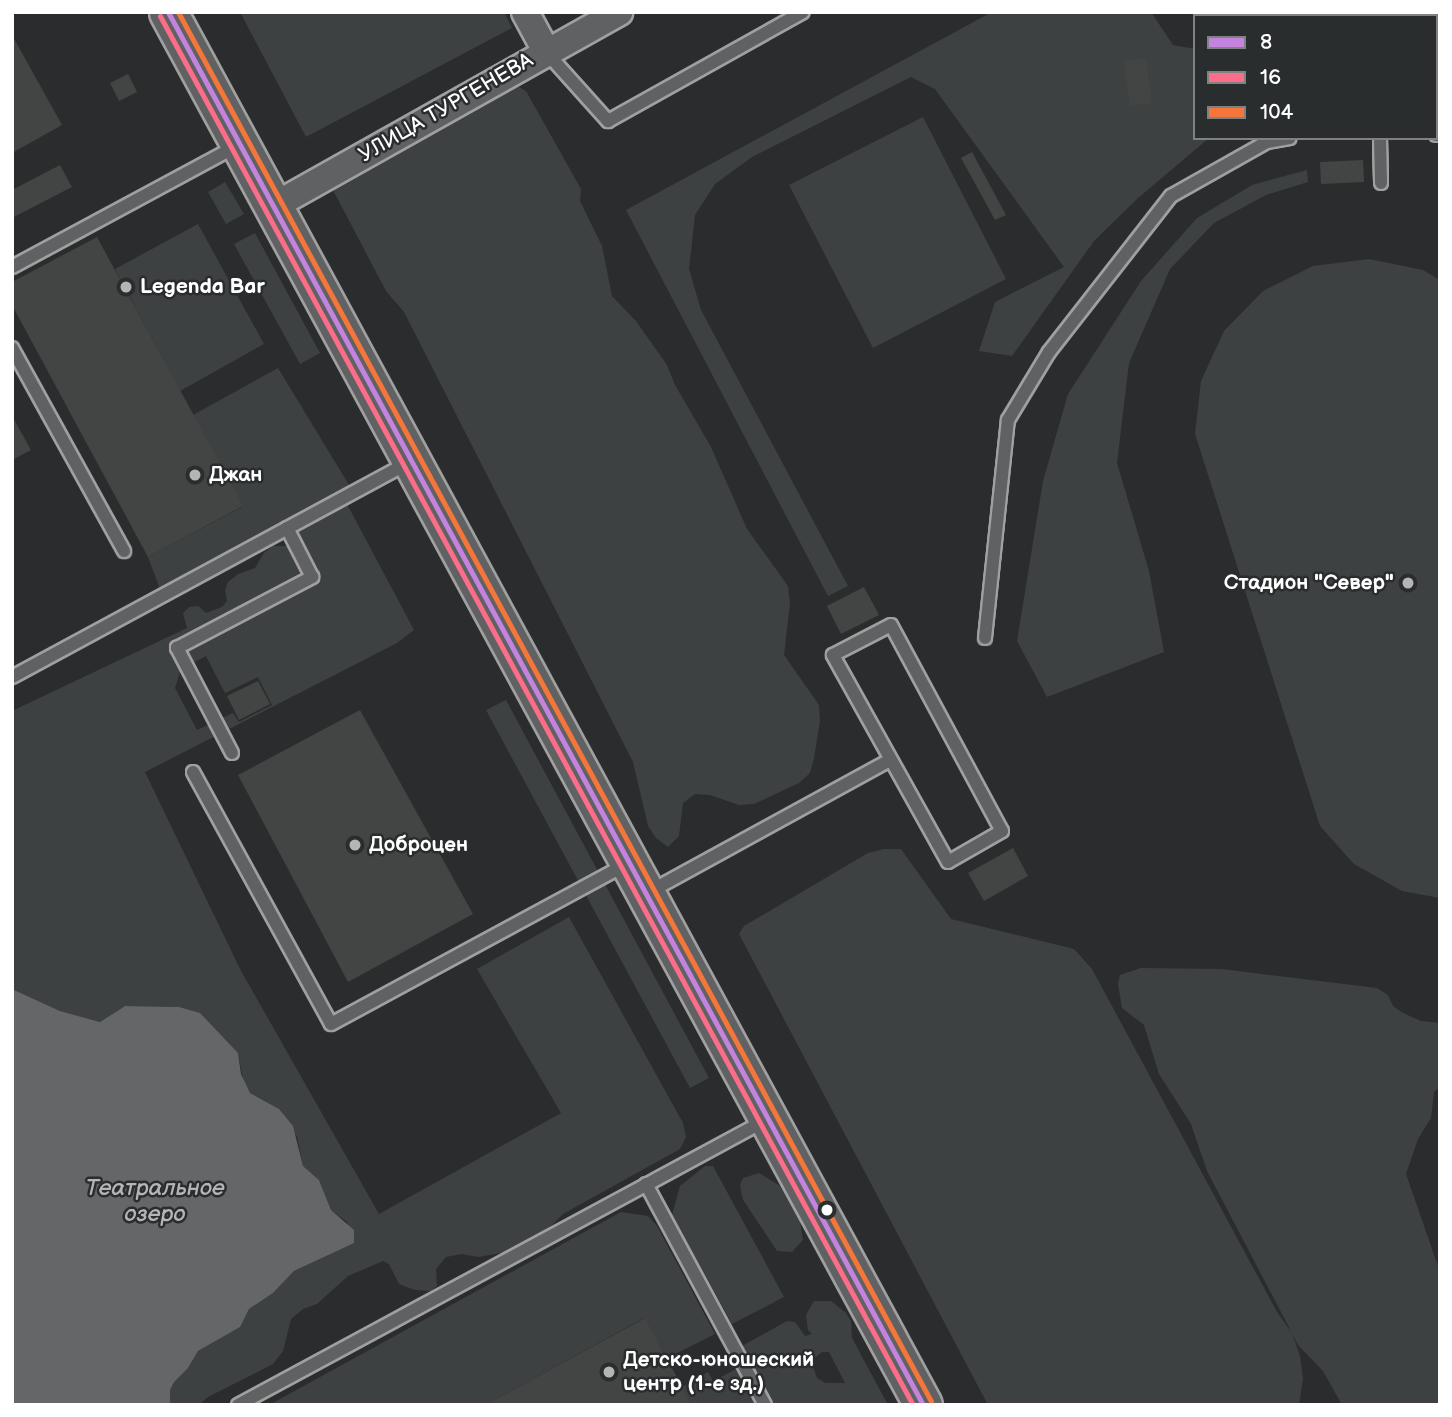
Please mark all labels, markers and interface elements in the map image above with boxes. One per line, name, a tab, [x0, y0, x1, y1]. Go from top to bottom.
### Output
legend	[1193, 14, 1438, 140]
text: 8	[1260, 30, 1272, 55]
street label: УЛИЦА ТУРГЕНЕВА	[354, 48, 538, 168]
text: 16	[1260, 65, 1281, 90]
text: 104	[1260, 100, 1293, 125]
place label: Legenda Bar	[140, 274, 265, 300]
marker: Legenda Bar	[118, 279, 134, 295]
place label: Джан	[209, 462, 262, 488]
marker: Джан	[187, 467, 203, 483]
place label: Стадион "Север"	[1224, 570, 1394, 596]
marker: Стадион "Север"	[1400, 575, 1416, 591]
place label: Доброцен	[369, 832, 468, 858]
marker: Доброцен	[347, 837, 363, 853]
water label: Театральное озеро	[85, 1174, 225, 1228]
unlabelled marker	[820, 1203, 834, 1217]
place label: Детско-юношеский центр (1-е зд.)	[623, 1347, 814, 1397]
marker: Детско-юношеский центр (1-е зд.)	[601, 1364, 617, 1380]

